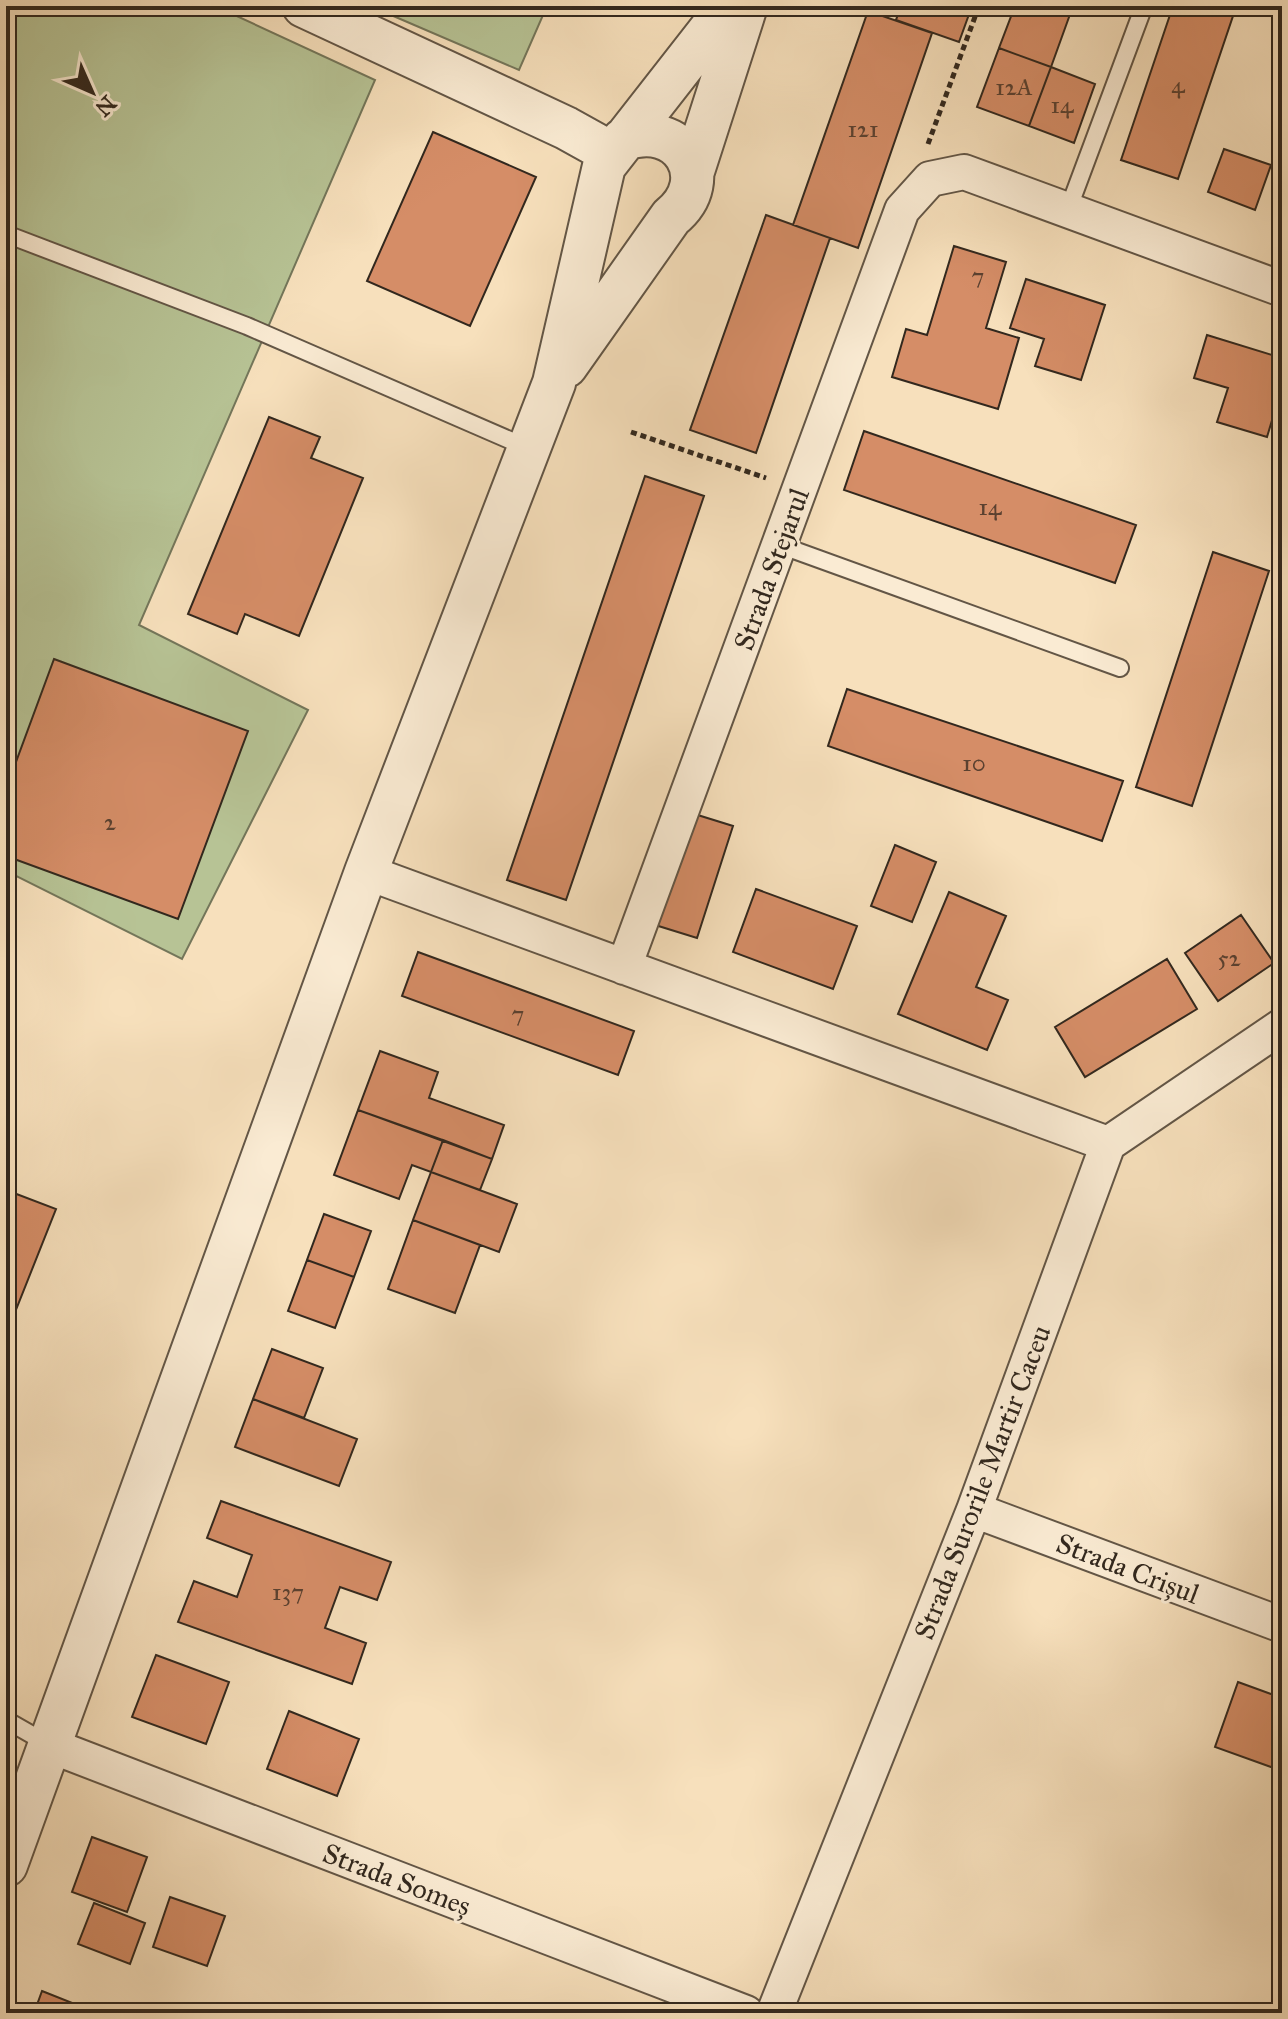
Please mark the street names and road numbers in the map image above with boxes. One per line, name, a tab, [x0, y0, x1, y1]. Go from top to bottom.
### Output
street label: Strada Stejarul	[726, 483, 817, 655]
street label: Strada Surorile Martir Caceu	[906, 1320, 1059, 1644]
street label: Strada Crișul	[1051, 1525, 1205, 1612]
street label: Strada Someș	[318, 1835, 476, 1924]

